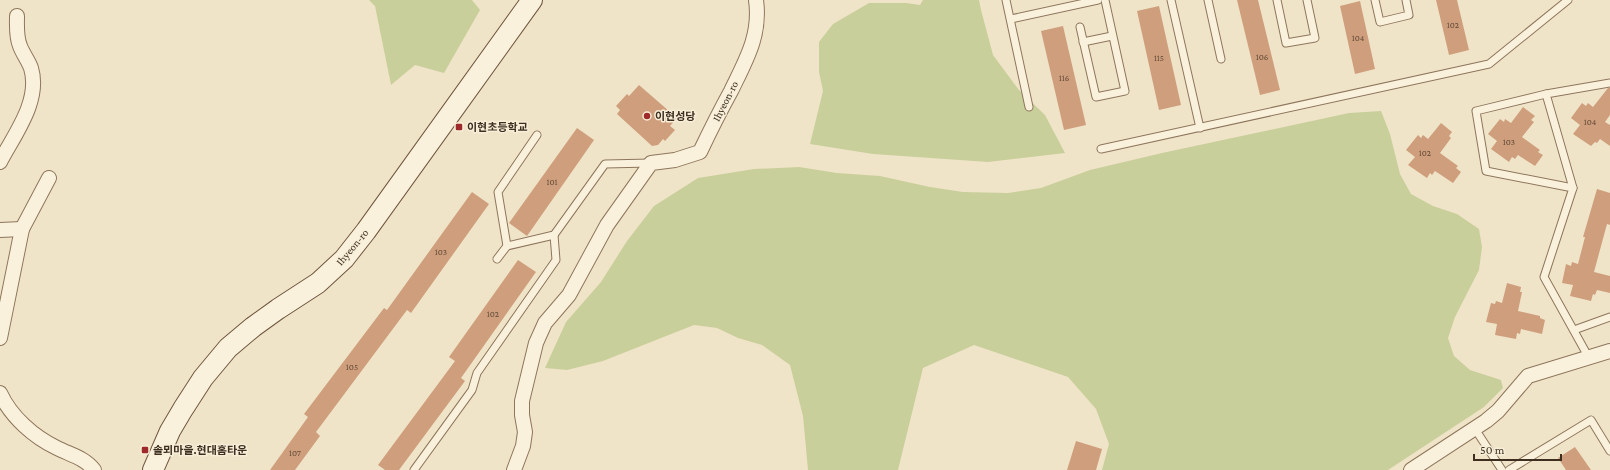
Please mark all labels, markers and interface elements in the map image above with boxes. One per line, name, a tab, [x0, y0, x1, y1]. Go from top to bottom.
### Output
house number: 102	[1447, 20, 1459, 30]
house number: 104	[1352, 33, 1365, 43]
house number: 106	[1256, 52, 1269, 62]
house number: 115	[1154, 53, 1164, 63]
house number: 116	[1059, 73, 1070, 83]
street label: Ihyeon-ro	[710, 78, 741, 124]
place label: 이현성당	[655, 110, 695, 122]
marker: 이현성당	[642, 111, 652, 121]
house number: 104	[1584, 117, 1597, 127]
place label: 이현초등학교	[467, 121, 528, 133]
marker: 이현초등학교	[454, 122, 464, 132]
house number: 103	[1503, 137, 1515, 147]
house number: 102	[1419, 148, 1431, 158]
house number: 101	[546, 177, 558, 187]
street label: Ihyeon-ro	[333, 226, 372, 268]
house number: 103	[435, 247, 447, 257]
house number: 102	[487, 309, 499, 319]
house number: 105	[346, 362, 358, 372]
scale bar	[1474, 436, 1561, 462]
text: 50 m	[1480, 443, 1505, 457]
place label: 솔뫼마을.현대홈타운	[153, 444, 247, 456]
marker: 솔뫼마을.현대홈타운	[140, 445, 150, 455]
house number: 107	[289, 448, 301, 458]

